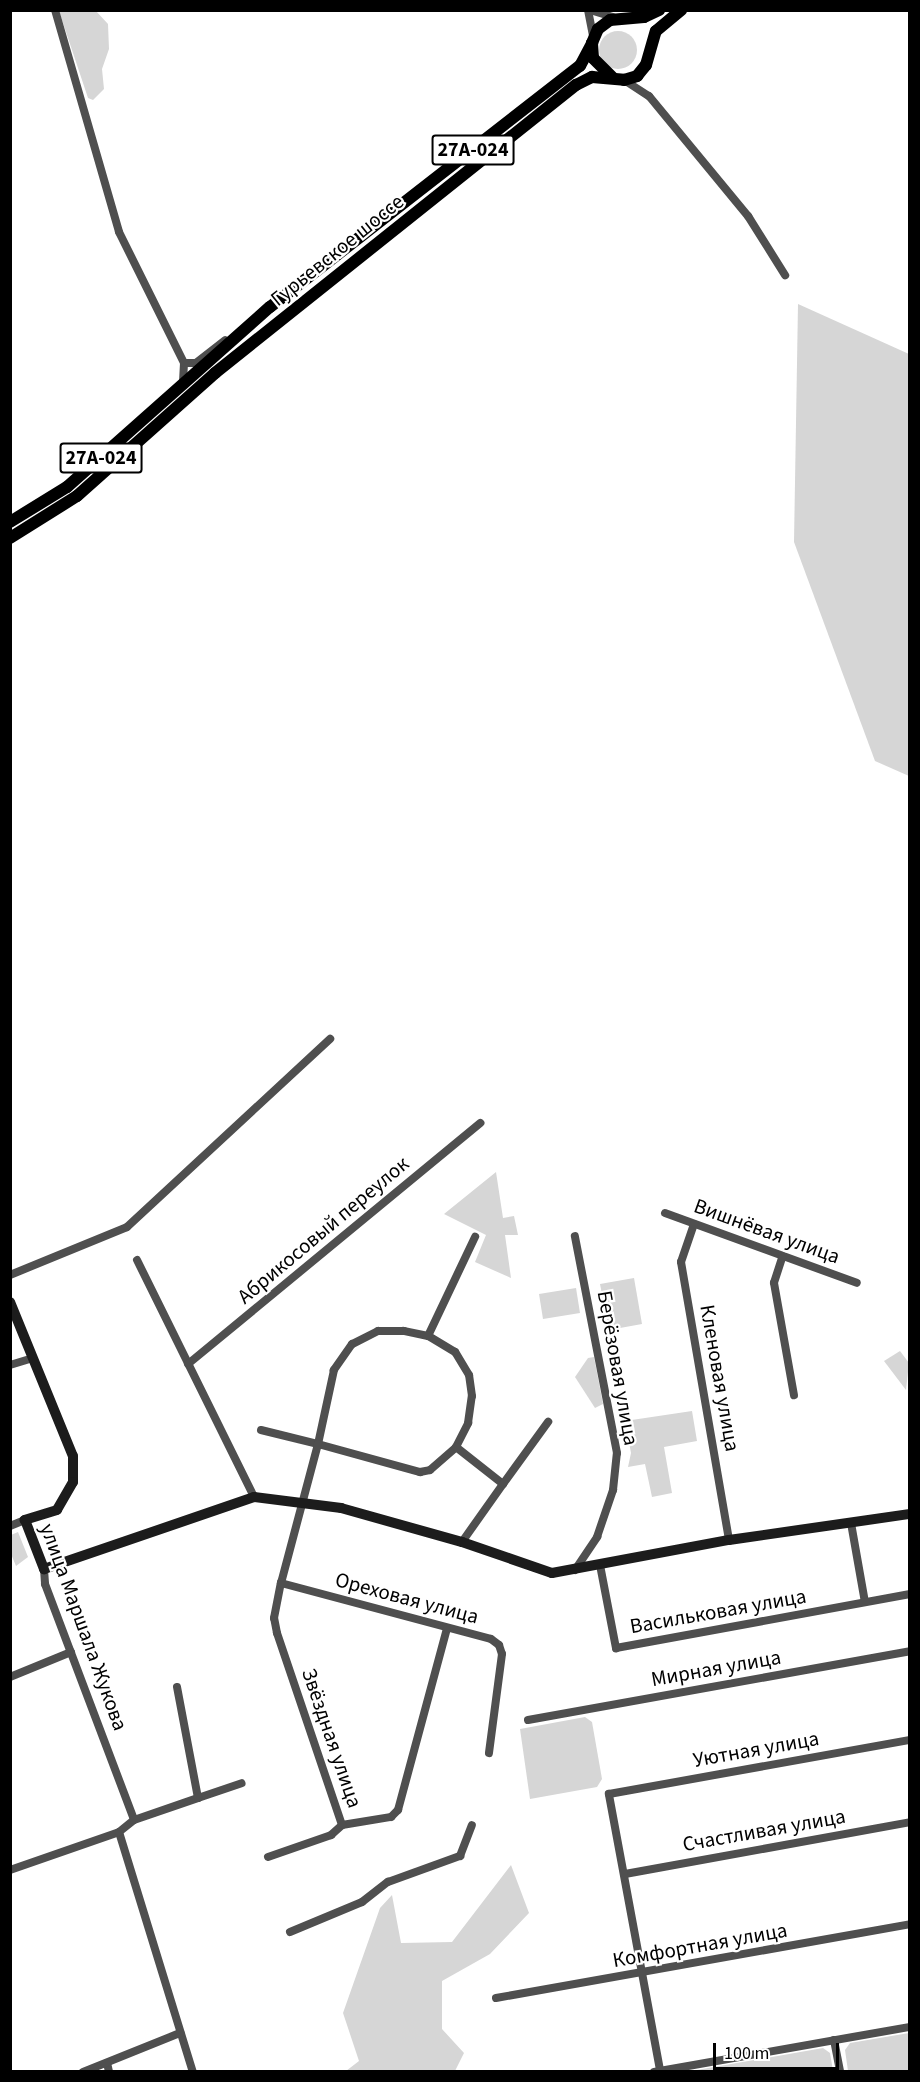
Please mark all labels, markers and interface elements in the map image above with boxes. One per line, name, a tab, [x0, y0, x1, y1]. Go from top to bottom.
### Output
road number: 27А-024	[431, 133, 515, 167]
street label: Гурьевское шоссе	[265, 189, 409, 311]
road number: 27А-024	[59, 441, 143, 475]
street label: Абрикосовый переулок	[232, 1151, 414, 1309]
street label: Вишнёвая улица	[691, 1193, 843, 1269]
street label: Берёзовая улица	[592, 1289, 644, 1447]
street label: Кленовая улица	[695, 1303, 745, 1453]
street label: улица Маршала Жукова	[35, 1520, 133, 1734]
street label: Ореховая улица	[332, 1567, 482, 1629]
street label: Васильковая улица	[628, 1583, 808, 1639]
street label: Мирная улица	[649, 1644, 783, 1692]
street label: Звёздная улица	[296, 1665, 368, 1811]
street label: Уютная улица	[691, 1726, 821, 1772]
street label: Счастливая улица	[681, 1803, 847, 1857]
street label: Комфортная улица	[611, 1917, 789, 1973]
scale bar	[716, 2031, 842, 2069]
text: 100 m	[724, 2041, 769, 2066]

